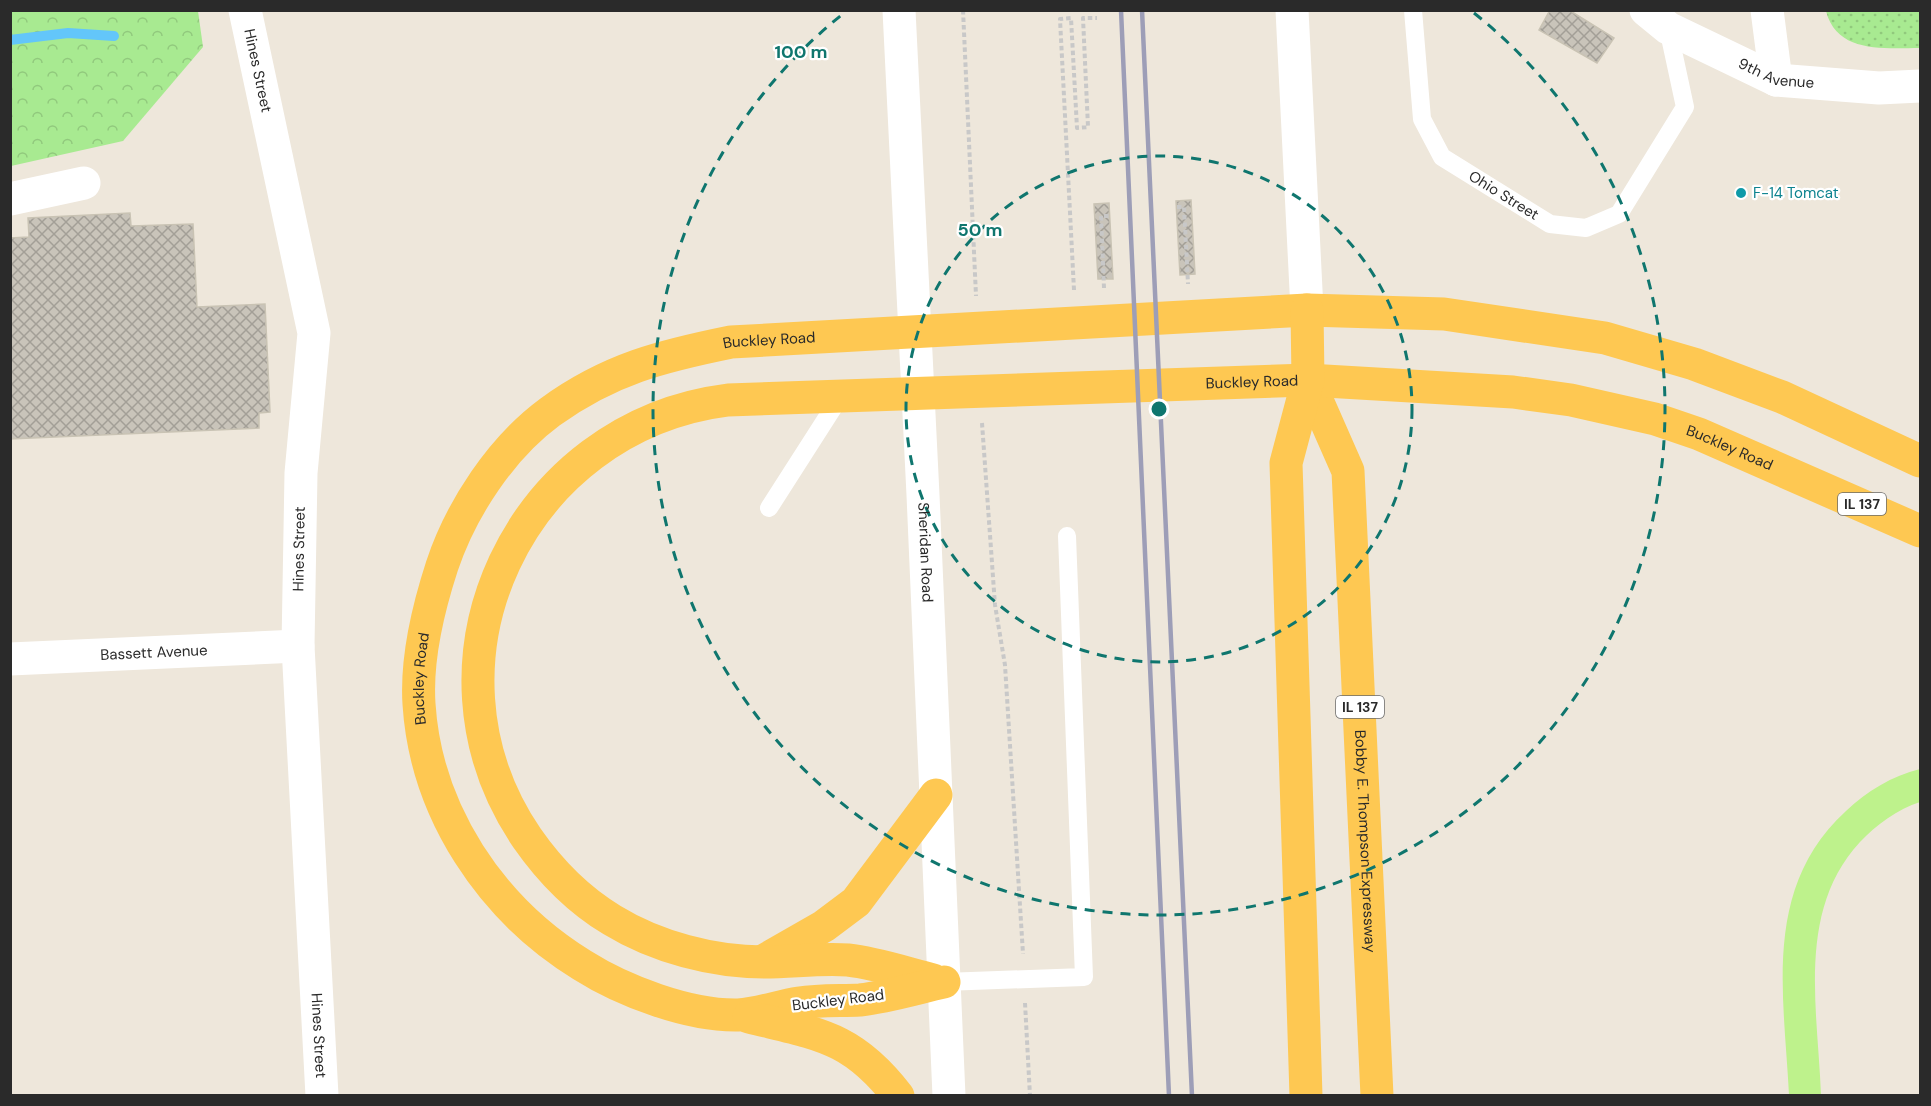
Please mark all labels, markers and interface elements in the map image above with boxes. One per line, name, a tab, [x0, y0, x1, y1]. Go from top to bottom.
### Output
street label: Hines Street	[239, 27, 277, 114]
text: 100 m	[774, 40, 828, 64]
street label: 9th Avenue	[1735, 53, 1815, 93]
street label: Ohio Street	[1465, 166, 1543, 225]
place label: F-14 Tomcat	[1753, 183, 1839, 203]
marker: F-14 Tomcat	[1734, 186, 1748, 200]
text: 50 m	[957, 218, 1003, 242]
street label: Buckley Road	[721, 327, 816, 353]
street label: Buckley Road	[1205, 370, 1299, 394]
centre of rings	[1149, 399, 1169, 419]
street label: Buckley Road	[1684, 420, 1776, 475]
road number: IL 137	[1838, 493, 1886, 515]
street label: Sheridan Road	[913, 502, 938, 603]
street label: Hines Street	[288, 506, 310, 592]
street label: Buckley Road	[409, 631, 434, 726]
street label: Bassett Avenue	[100, 640, 208, 665]
road number: IL 137	[1336, 696, 1384, 718]
street label: Bobby E. Thompson Expressway	[1350, 729, 1380, 954]
street label: Buckley Road	[791, 984, 885, 1016]
street label: Hines Street	[307, 993, 331, 1079]

